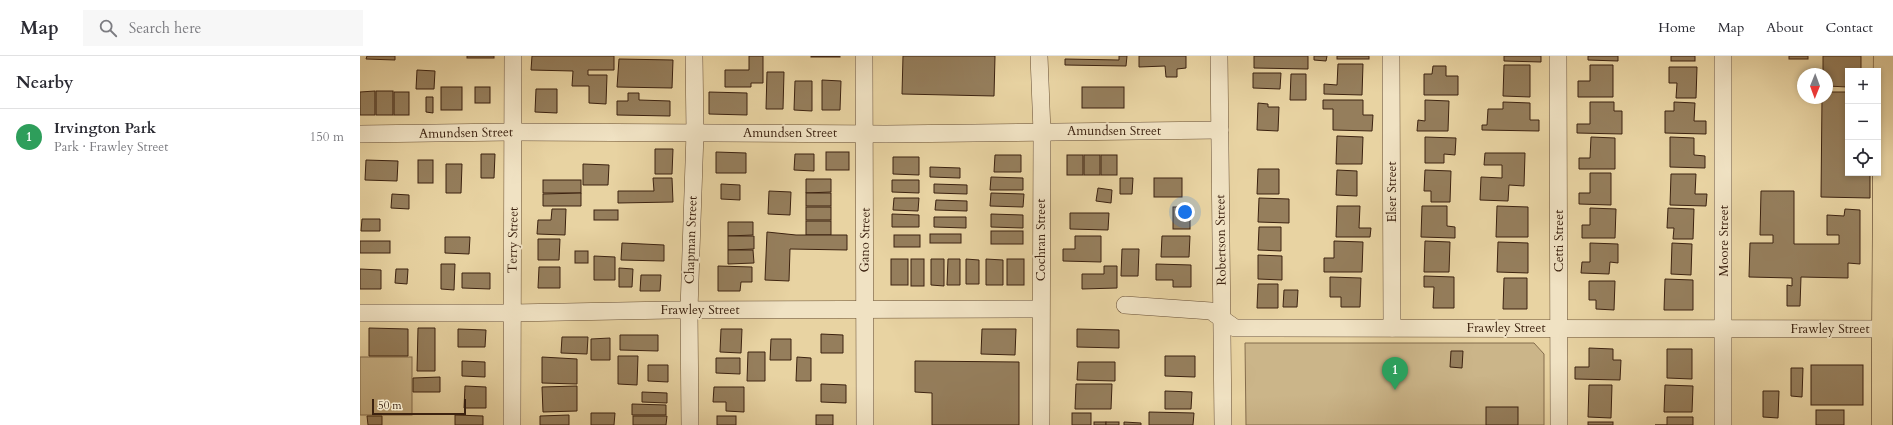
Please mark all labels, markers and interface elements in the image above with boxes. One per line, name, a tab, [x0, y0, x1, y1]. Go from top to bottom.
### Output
search box	[83, 10, 363, 46]
text: Map	[20, 15, 59, 41]
icon: search	[97, 17, 119, 39]
text: Search here	[129, 18, 201, 38]
text: Home	[1658, 18, 1696, 37]
text: Map	[1718, 18, 1744, 37]
text: About	[1766, 18, 1803, 37]
text: Contact	[1825, 18, 1873, 37]
north arrow	[1797, 68, 1833, 104]
map controls	[1845, 68, 1881, 176]
button: +	[1845, 68, 1881, 104]
text: Nearby	[16, 71, 73, 94]
button: −	[1845, 104, 1881, 140]
text: Irvington Park	[54, 118, 156, 138]
street label: Amundsen Street	[1067, 122, 1161, 140]
street label: Amundsen Street	[419, 123, 513, 143]
street label: Amundsen Street	[743, 124, 837, 142]
text: 1	[26, 128, 32, 146]
text: 150 m	[310, 128, 344, 146]
text: Park · Frawley Street	[54, 138, 168, 156]
button: locate	[1845, 140, 1881, 176]
street label: Elser Street	[1383, 161, 1401, 223]
street label: Robertson Street	[1211, 194, 1231, 286]
street label: Chapman Street	[680, 196, 702, 284]
street label: Cochran Street	[1032, 199, 1050, 281]
your location	[1175, 202, 1195, 222]
street label: Moore Street	[1715, 205, 1733, 277]
street label: Terry Street	[503, 207, 523, 273]
street label: Gano Street	[855, 207, 875, 273]
street label: Cetti Street	[1550, 210, 1568, 272]
street label: Frawley Street	[660, 301, 740, 319]
street label: Frawley Street	[1466, 319, 1546, 337]
street label: Frawley Street	[1790, 320, 1870, 338]
pin: 1	[1382, 357, 1408, 390]
scale bar	[372, 397, 466, 416]
text: 50 m	[378, 398, 402, 413]

